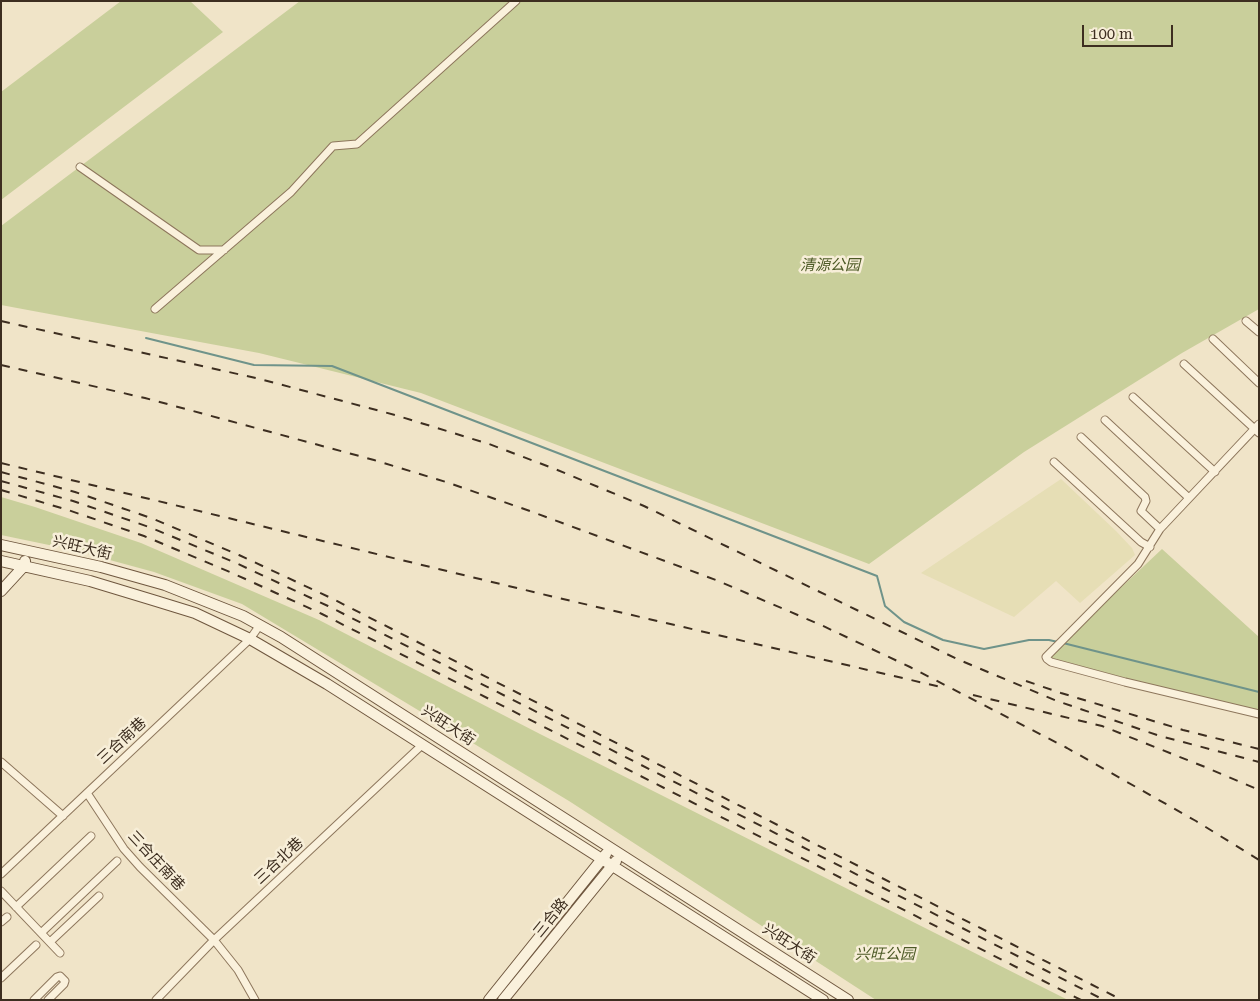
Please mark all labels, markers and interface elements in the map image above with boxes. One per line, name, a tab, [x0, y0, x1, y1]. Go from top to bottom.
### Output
scale bar	[1085, 15, 1176, 47]
text: 100 m	[1090, 25, 1133, 43]
park label: 清源公园	[800, 257, 860, 275]
street label: 兴旺大街	[51, 532, 113, 564]
street label: 兴旺大街	[418, 702, 478, 750]
street label: 三合南巷	[94, 714, 150, 768]
street label: 三合庄南巷	[124, 827, 188, 895]
street label: 三合北巷	[251, 834, 307, 888]
street label: 三合路	[530, 895, 572, 941]
street label: 兴旺大街	[759, 920, 819, 968]
park label: 兴旺公园	[855, 946, 915, 964]

